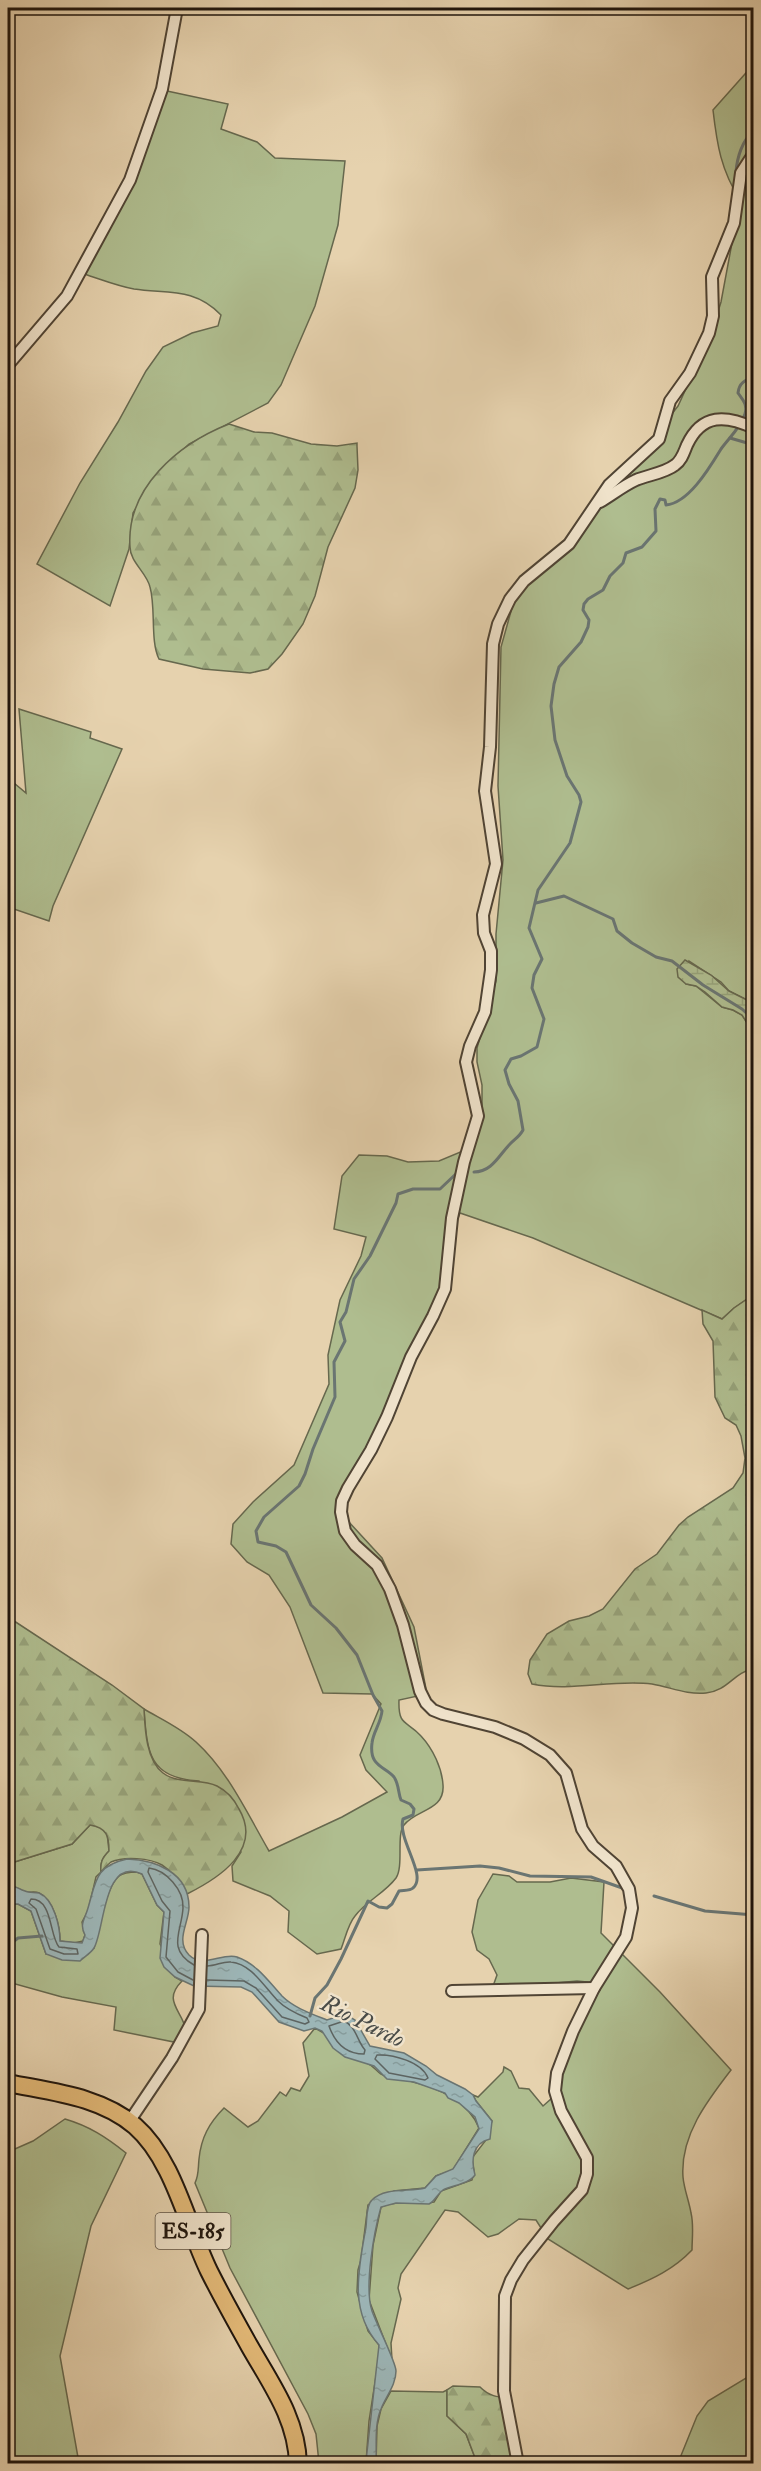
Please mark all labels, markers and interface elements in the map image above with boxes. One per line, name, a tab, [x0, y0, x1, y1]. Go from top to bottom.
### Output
water label: Rio Pardo	[315, 1987, 410, 2055]
road number: ES-185	[156, 2213, 230, 2249]

